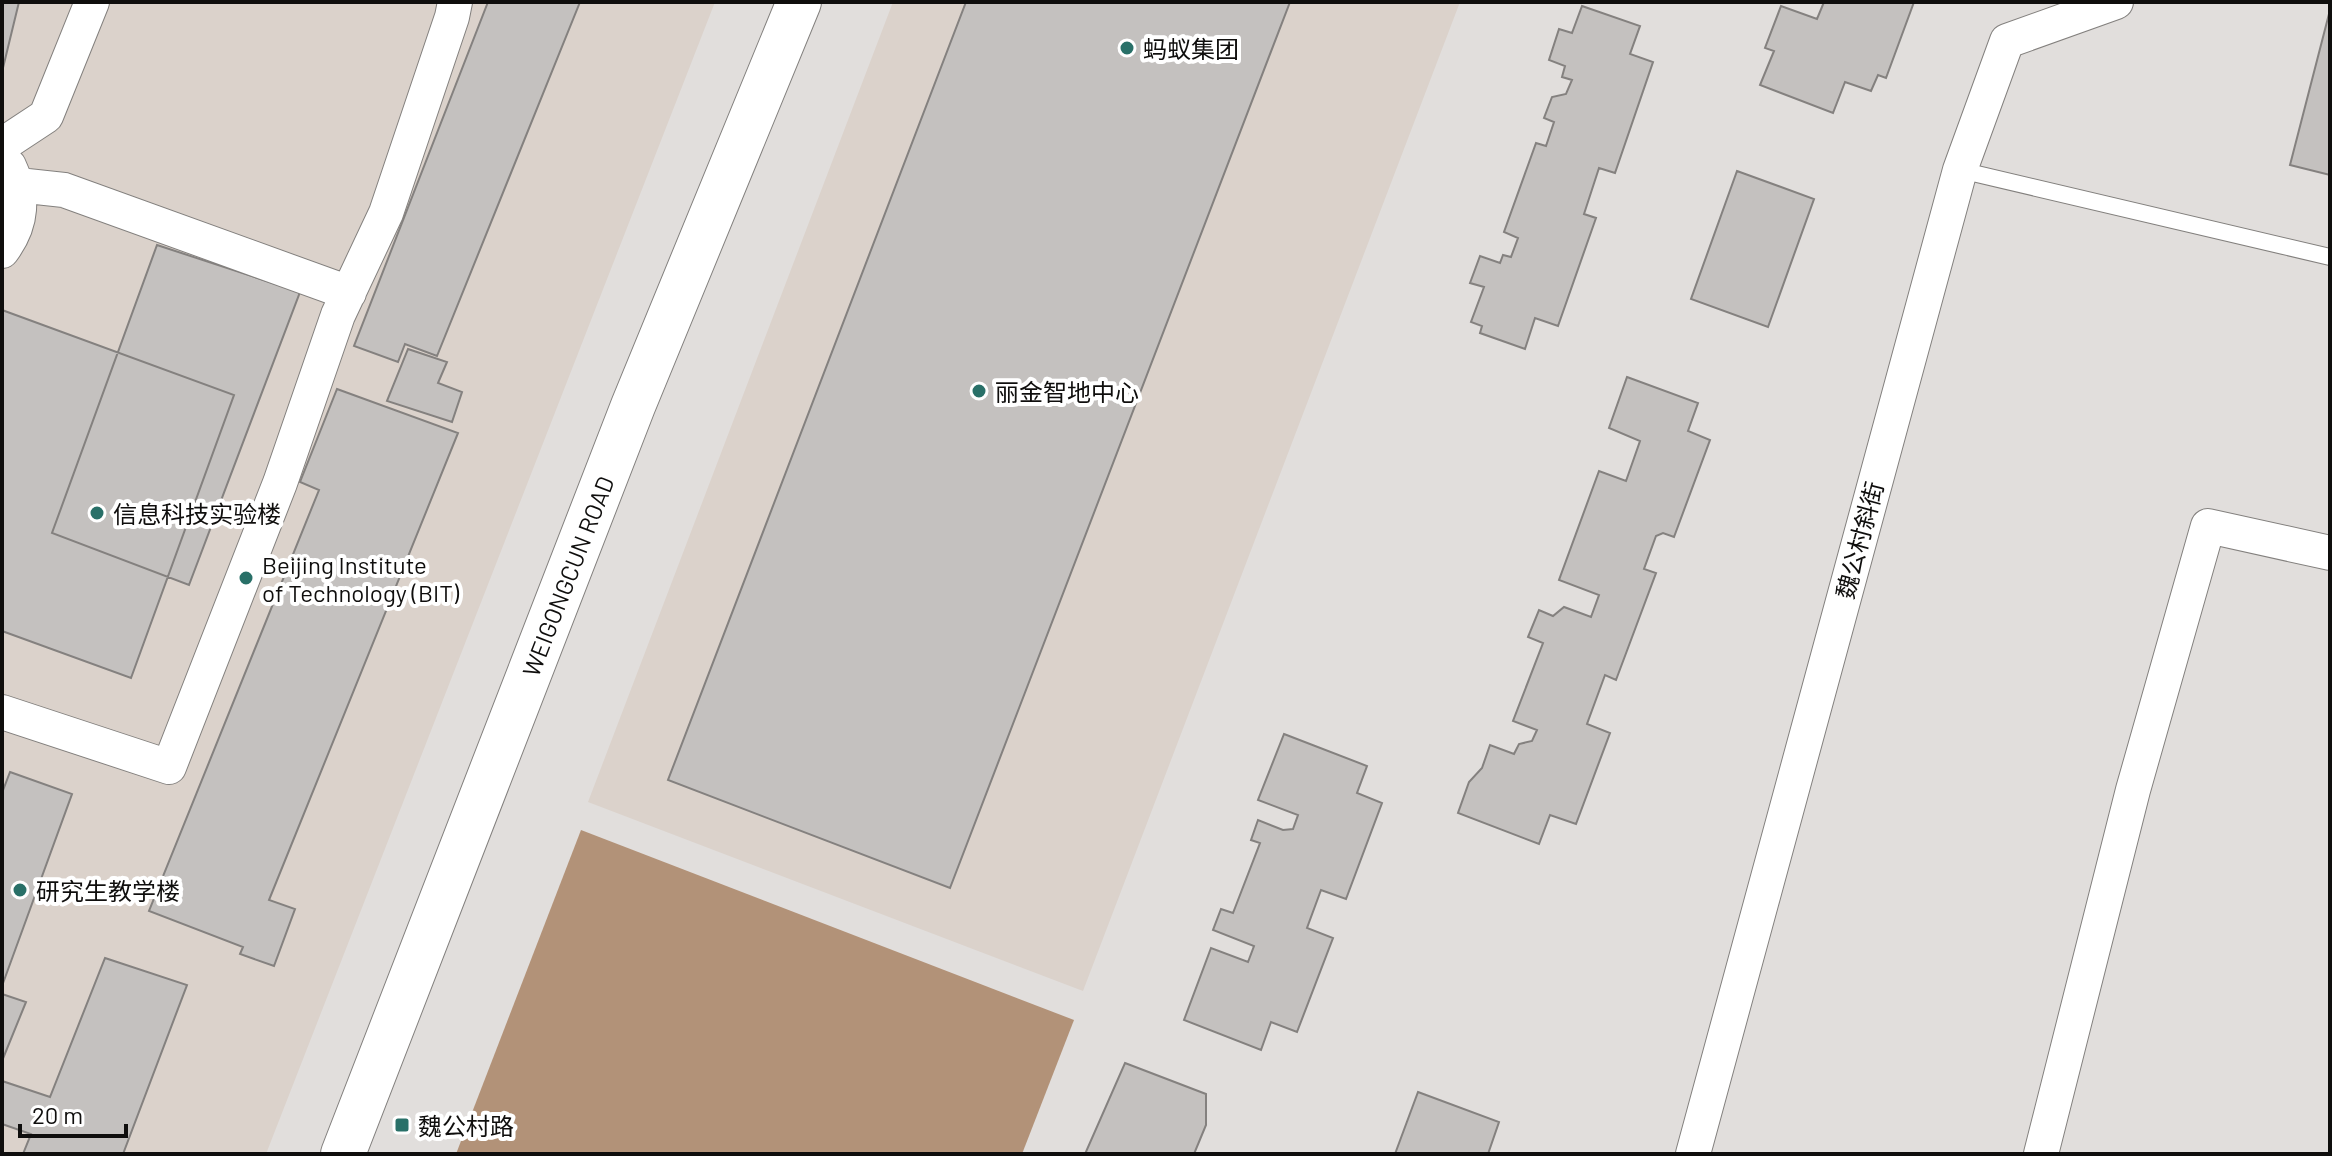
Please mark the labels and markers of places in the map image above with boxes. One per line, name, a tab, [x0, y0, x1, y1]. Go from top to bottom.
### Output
place label: 蚂蚁集团	[1143, 34, 1239, 63]
marker: 蚂蚁集团	[1118, 39, 1136, 57]
place label: 丽金智地中心	[995, 377, 1139, 406]
marker: 丽金智地中心	[970, 382, 988, 400]
place label: 信息科技实验楼	[113, 499, 281, 528]
marker: 信息科技实验楼	[88, 504, 106, 522]
place label: Beijing Institute of Technology (BIT)	[262, 550, 460, 607]
marker: Beijing Institute of Technology (BIT)	[237, 569, 255, 587]
place label: 研究生教学楼	[36, 876, 180, 905]
marker: 研究生教学楼	[11, 881, 29, 899]
place label: 魏公村路	[418, 1111, 514, 1140]
marker: 魏公村路	[393, 1116, 411, 1134]

